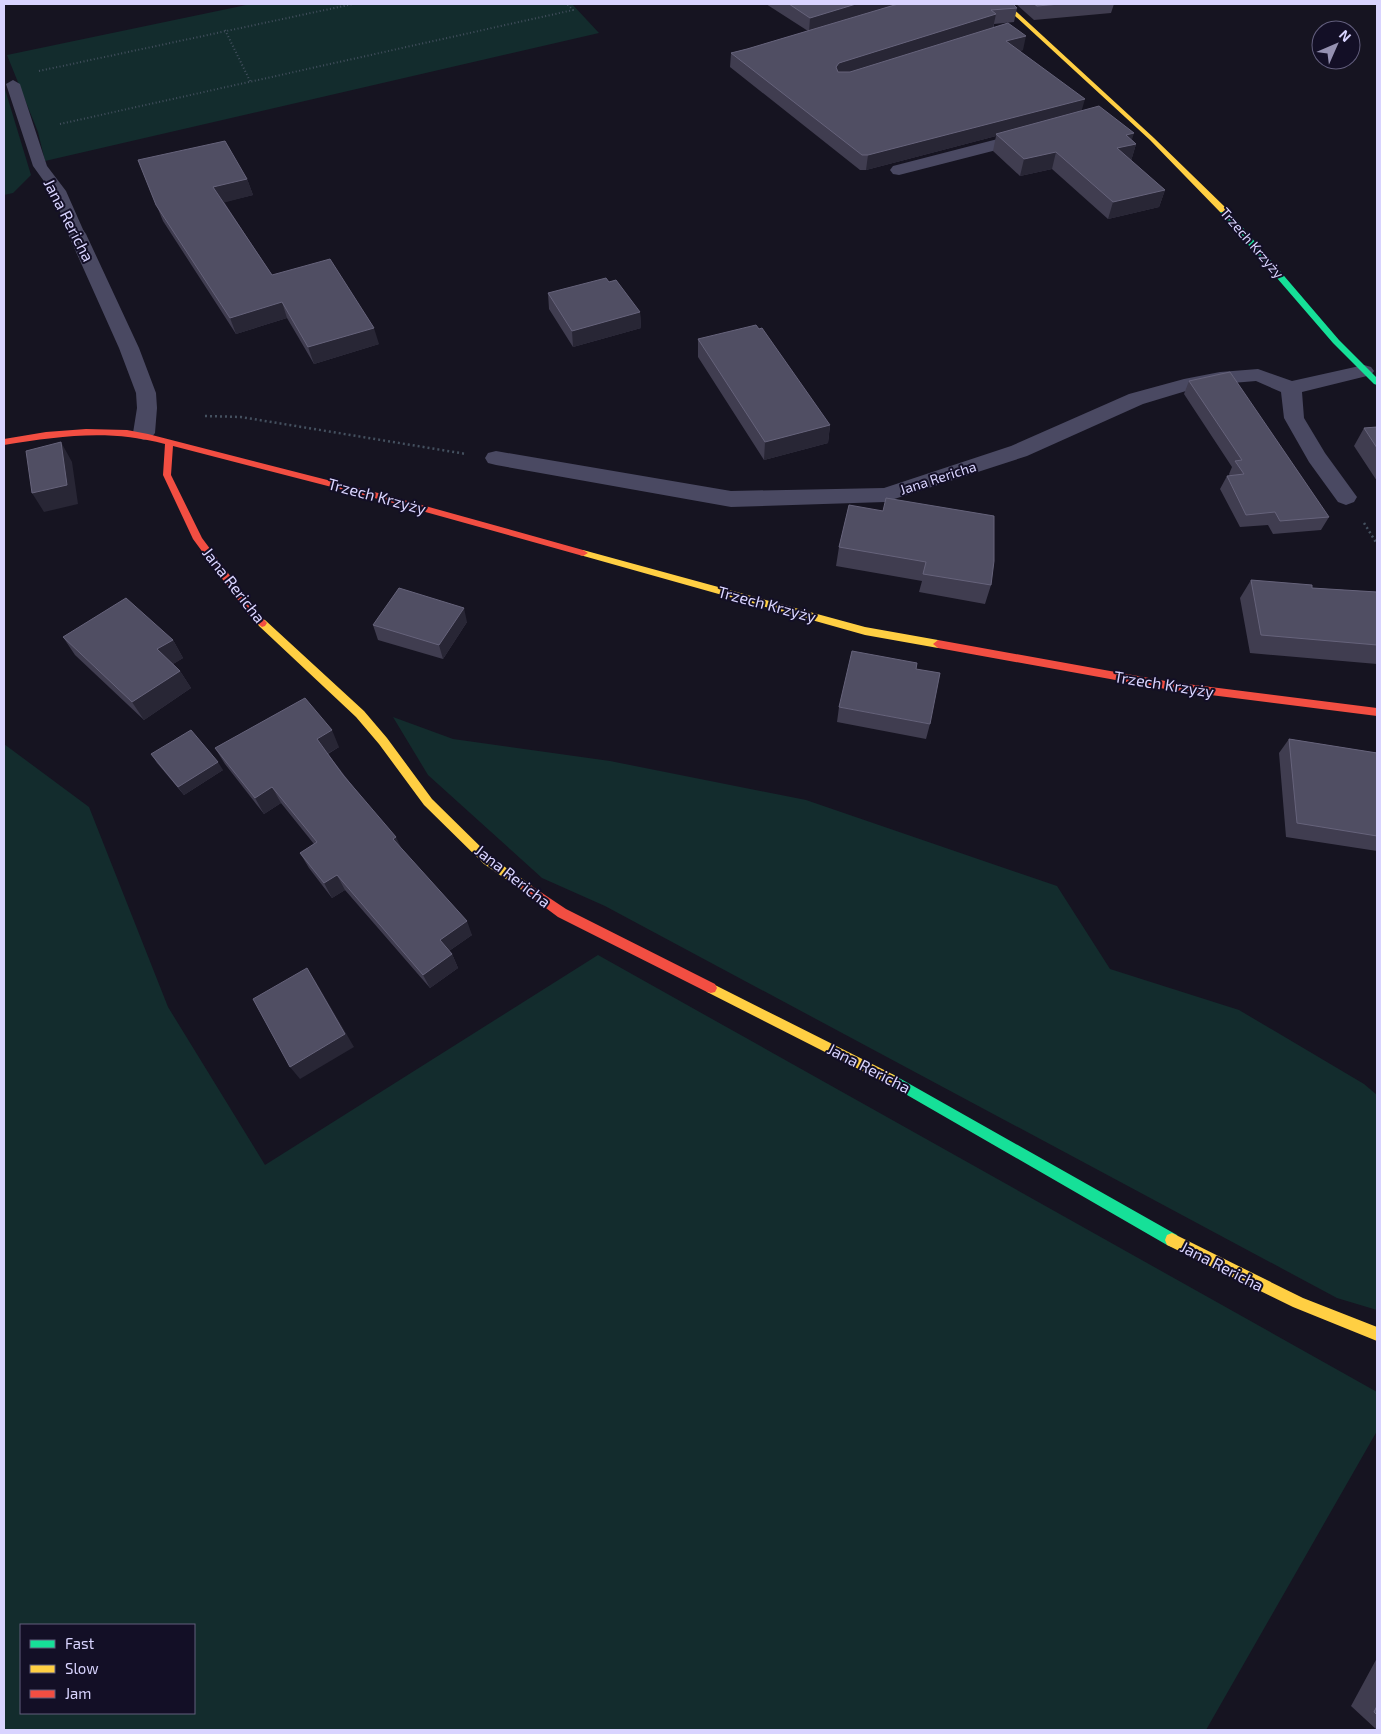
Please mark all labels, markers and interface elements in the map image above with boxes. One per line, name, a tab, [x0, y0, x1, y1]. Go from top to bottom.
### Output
north arrow	[1311, 20, 1361, 70]
text: N	[1336, 26, 1355, 45]
street label: Jana Rericha	[40, 175, 98, 264]
street label: Trzech Krzyży	[1217, 204, 1288, 282]
street label: Jana Rericha	[898, 457, 978, 498]
street label: Trzech Krzyży	[326, 473, 429, 518]
street label: Jana Rericha	[199, 543, 270, 626]
street label: Trzech Krzyży	[716, 581, 819, 626]
street label: Trzech Krzyży	[1113, 666, 1216, 701]
street label: Jana Rericha	[472, 840, 555, 911]
street label: Jana Rericha	[825, 1039, 914, 1097]
street label: Jana Rericha	[1178, 1237, 1267, 1295]
legend	[20, 1624, 195, 1714]
text: Fast	[65, 1634, 95, 1652]
text: Slow	[65, 1659, 99, 1677]
text: Jam	[65, 1684, 91, 1702]

